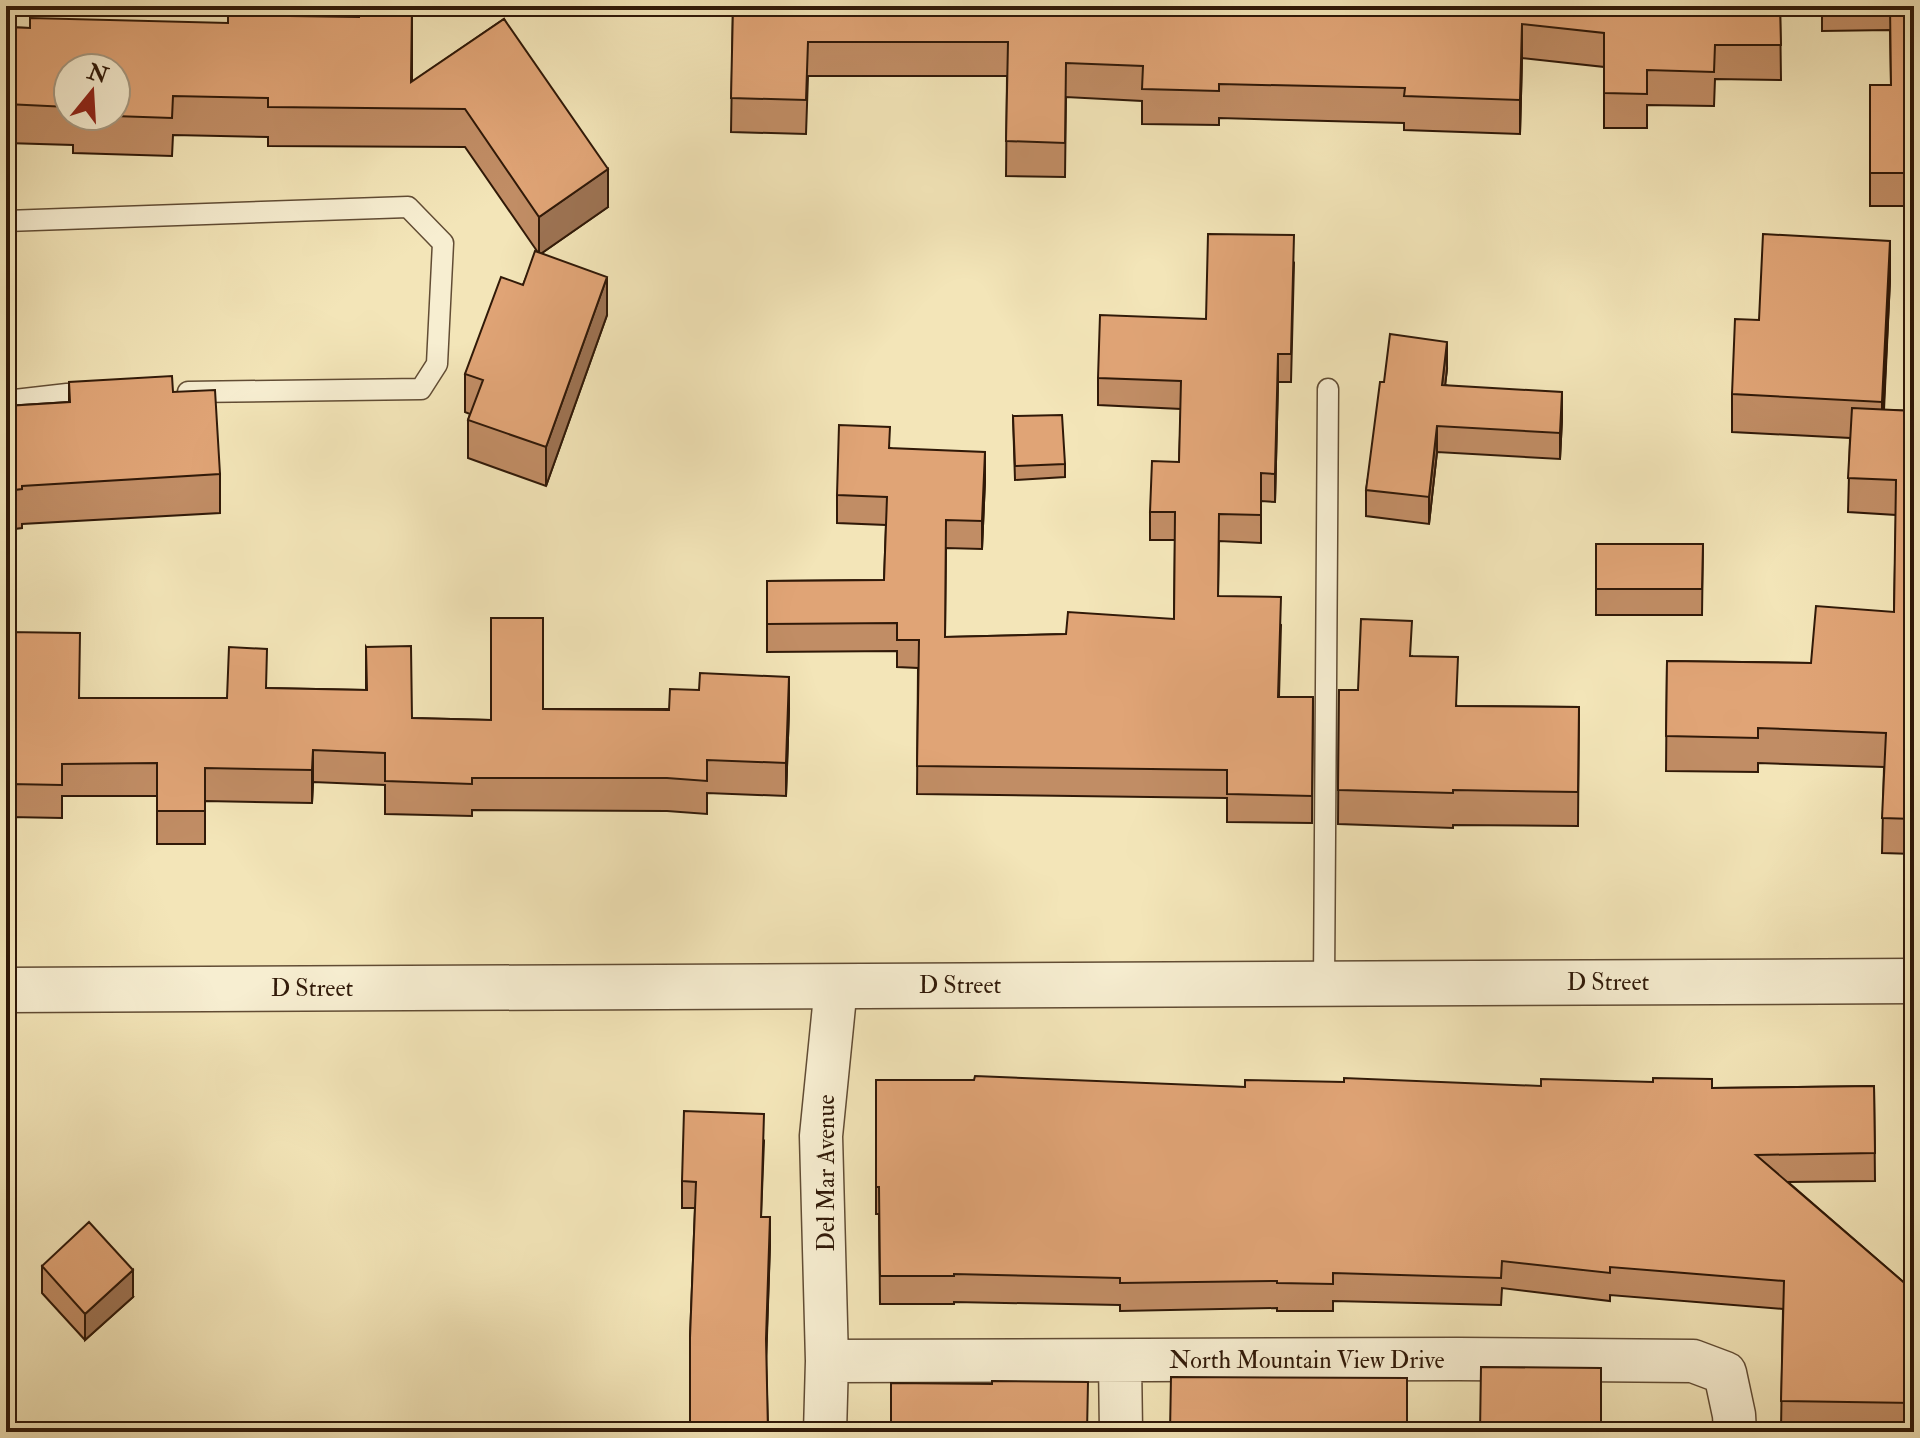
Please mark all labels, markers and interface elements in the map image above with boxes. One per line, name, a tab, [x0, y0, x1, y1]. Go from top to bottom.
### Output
north arrow	[52, 52, 132, 132]
text: N	[83, 57, 112, 90]
street label: D Street	[1567, 967, 1649, 998]
street label: D Street	[919, 970, 1001, 1001]
street label: D Street	[271, 973, 353, 1004]
street label: Del Mar Avenue	[811, 1094, 842, 1252]
street label: North Mountain View Drive	[1169, 1345, 1445, 1376]

